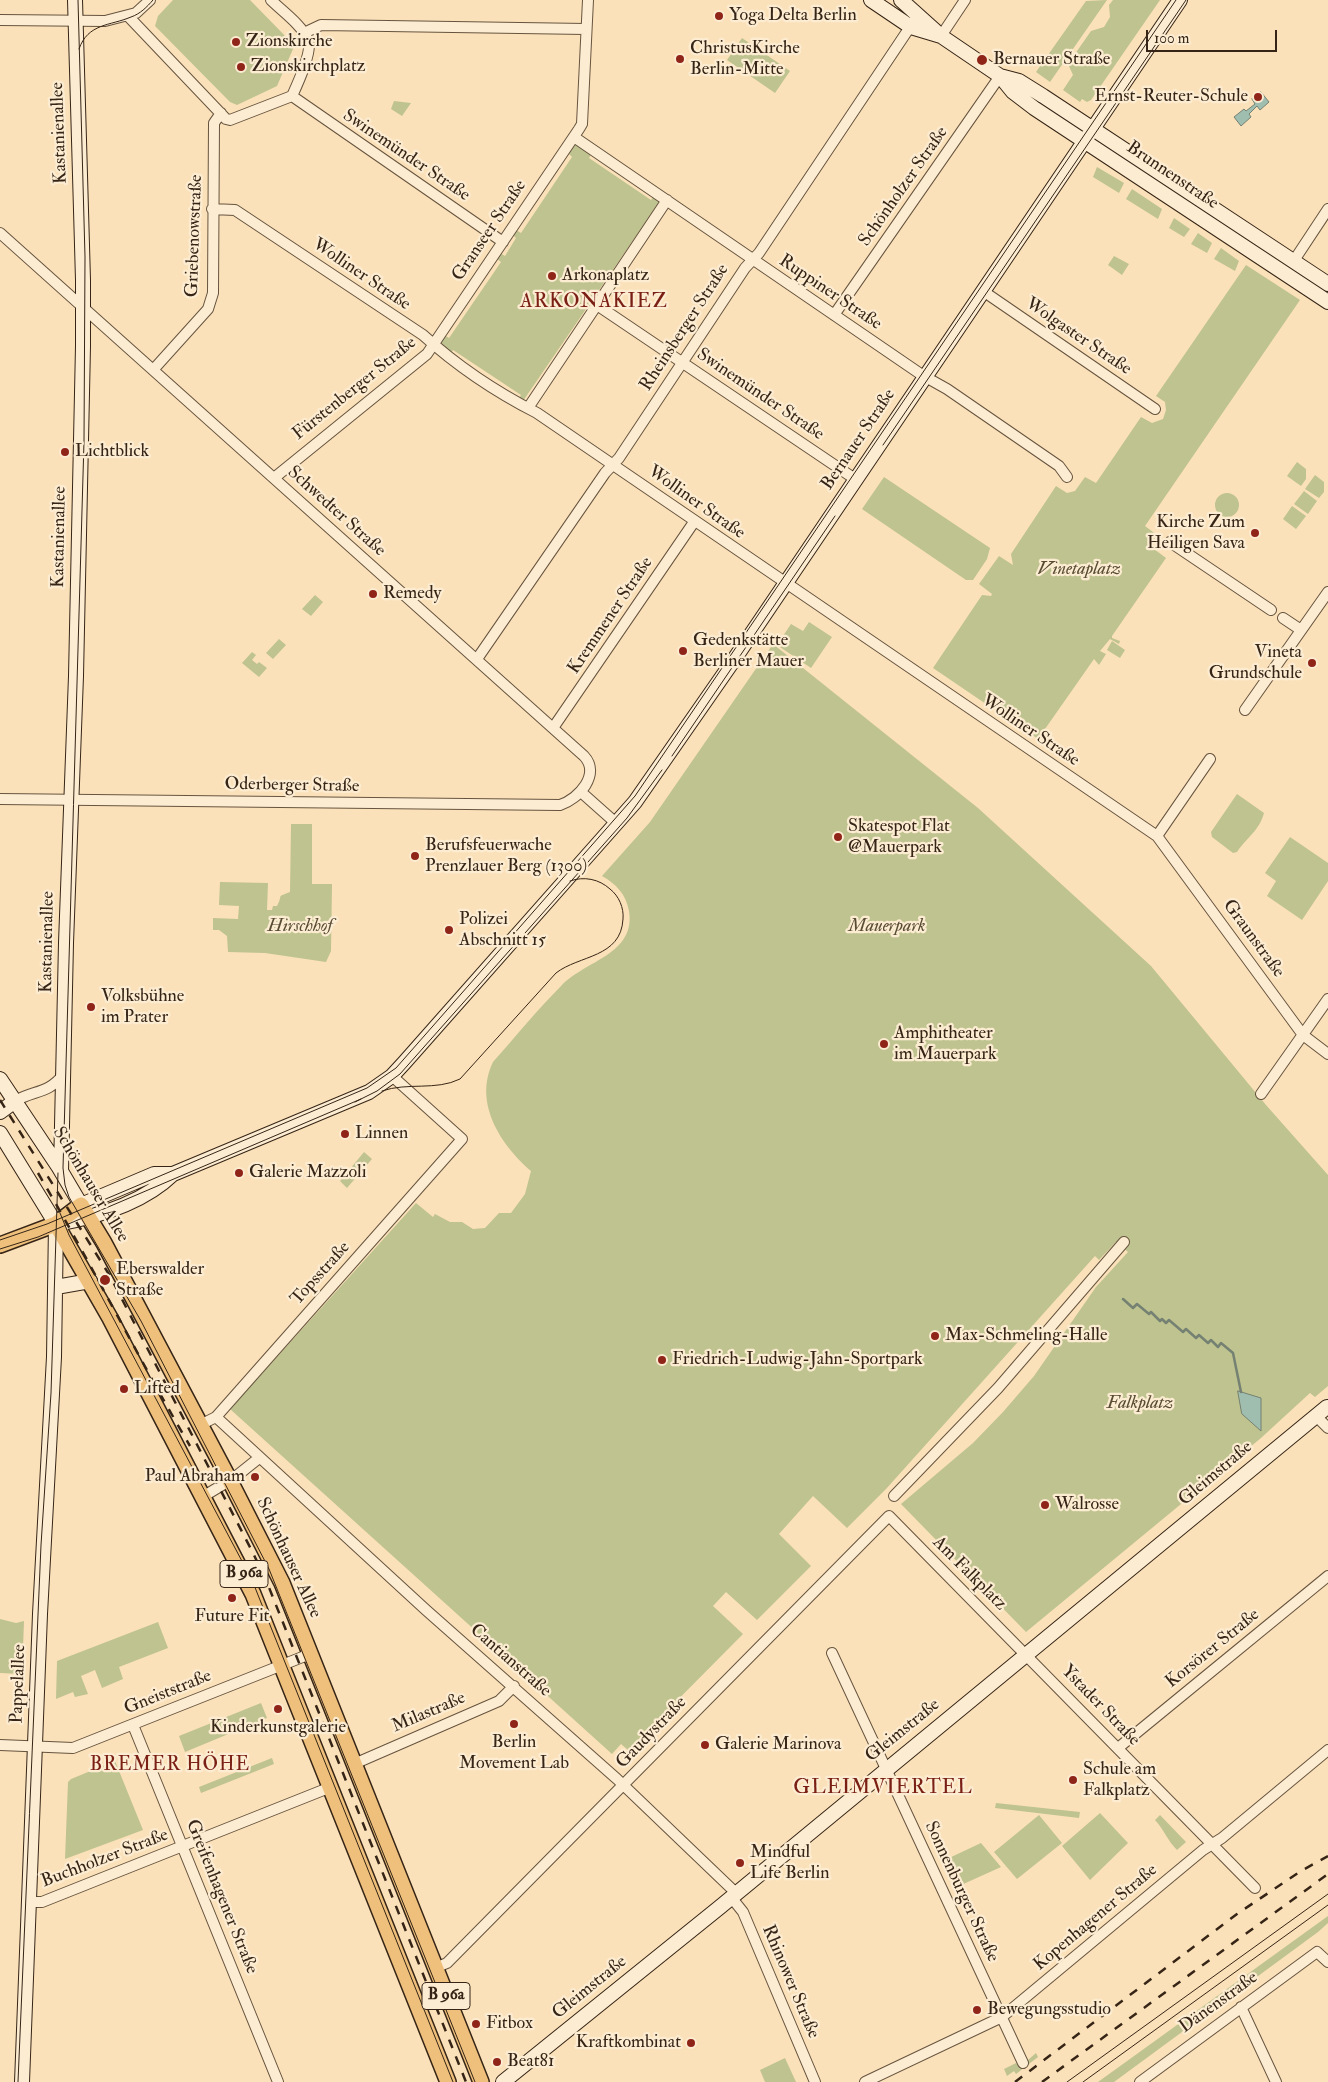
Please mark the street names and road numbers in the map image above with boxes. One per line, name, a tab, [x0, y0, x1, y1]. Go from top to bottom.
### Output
street label: Kastanienallee	[47, 82, 73, 184]
street label: Swinemünder Straße	[338, 105, 474, 207]
street label: Schönholzer Straße	[855, 123, 953, 251]
street label: Brunnenstraße	[1122, 137, 1222, 215]
street label: Griebenowstraße	[182, 174, 208, 298]
street label: Granseer Straße	[448, 176, 532, 286]
street label: Wolliner Straße	[308, 234, 414, 316]
street label: Ruppiner Straße	[774, 251, 886, 335]
street label: Rheinsberger Straße	[636, 260, 734, 396]
street label: Wolgaster Straße	[1021, 294, 1135, 380]
street label: Fürstenberger Straße	[289, 333, 421, 445]
street label: Swinemünder Straße	[692, 344, 828, 446]
street label: Bernauer Straße	[817, 385, 901, 495]
street label: Schwedter Straße	[282, 462, 390, 562]
street label: Wolliner Straße	[643, 462, 749, 544]
street label: Kastanienallee	[48, 486, 72, 588]
street label: Kremmener Straße	[564, 553, 658, 679]
street label: Wolliner Straße	[977, 690, 1083, 772]
street label: Oderberger Straße	[224, 774, 360, 798]
street label: Kastanienallee	[36, 891, 60, 993]
street label: Graunstraße	[1217, 896, 1289, 982]
street label: Schönhauser Allee	[47, 1123, 133, 1247]
street label: Topsstraße	[287, 1238, 355, 1310]
street label: Gleimstraße	[1175, 1437, 1257, 1511]
street label: Schönhauser Allee	[251, 1494, 325, 1622]
street label: Am Falkplatz	[927, 1532, 1011, 1616]
road number: B 96a	[220, 1560, 268, 1588]
street label: Korsörer Straße	[1162, 1605, 1264, 1693]
street label: Cantianstraße	[465, 1620, 555, 1702]
street label: Pappelallee	[7, 1644, 31, 1724]
street label: Ystader Straße	[1056, 1661, 1144, 1751]
street label: Gneiststraße	[121, 1666, 215, 1720]
street label: Milastraße	[389, 1688, 469, 1738]
street label: Gaudystraße	[612, 1692, 692, 1774]
street label: Gleimstraße	[862, 1695, 944, 1767]
street label: Greifenhagener Straße	[180, 1817, 262, 1977]
street label: Sonnenburger Straße	[919, 1818, 1003, 1966]
street label: Buchholzer Straße	[38, 1825, 172, 1893]
street label: Kopenhagener Straße	[1030, 1860, 1162, 1976]
street label: Rhinower Straße	[756, 1922, 824, 2042]
street label: Gleimstraße	[549, 1952, 631, 2024]
street label: Dänenstraße	[1176, 1967, 1262, 2039]
road number: B 96a	[422, 1982, 470, 2010]

